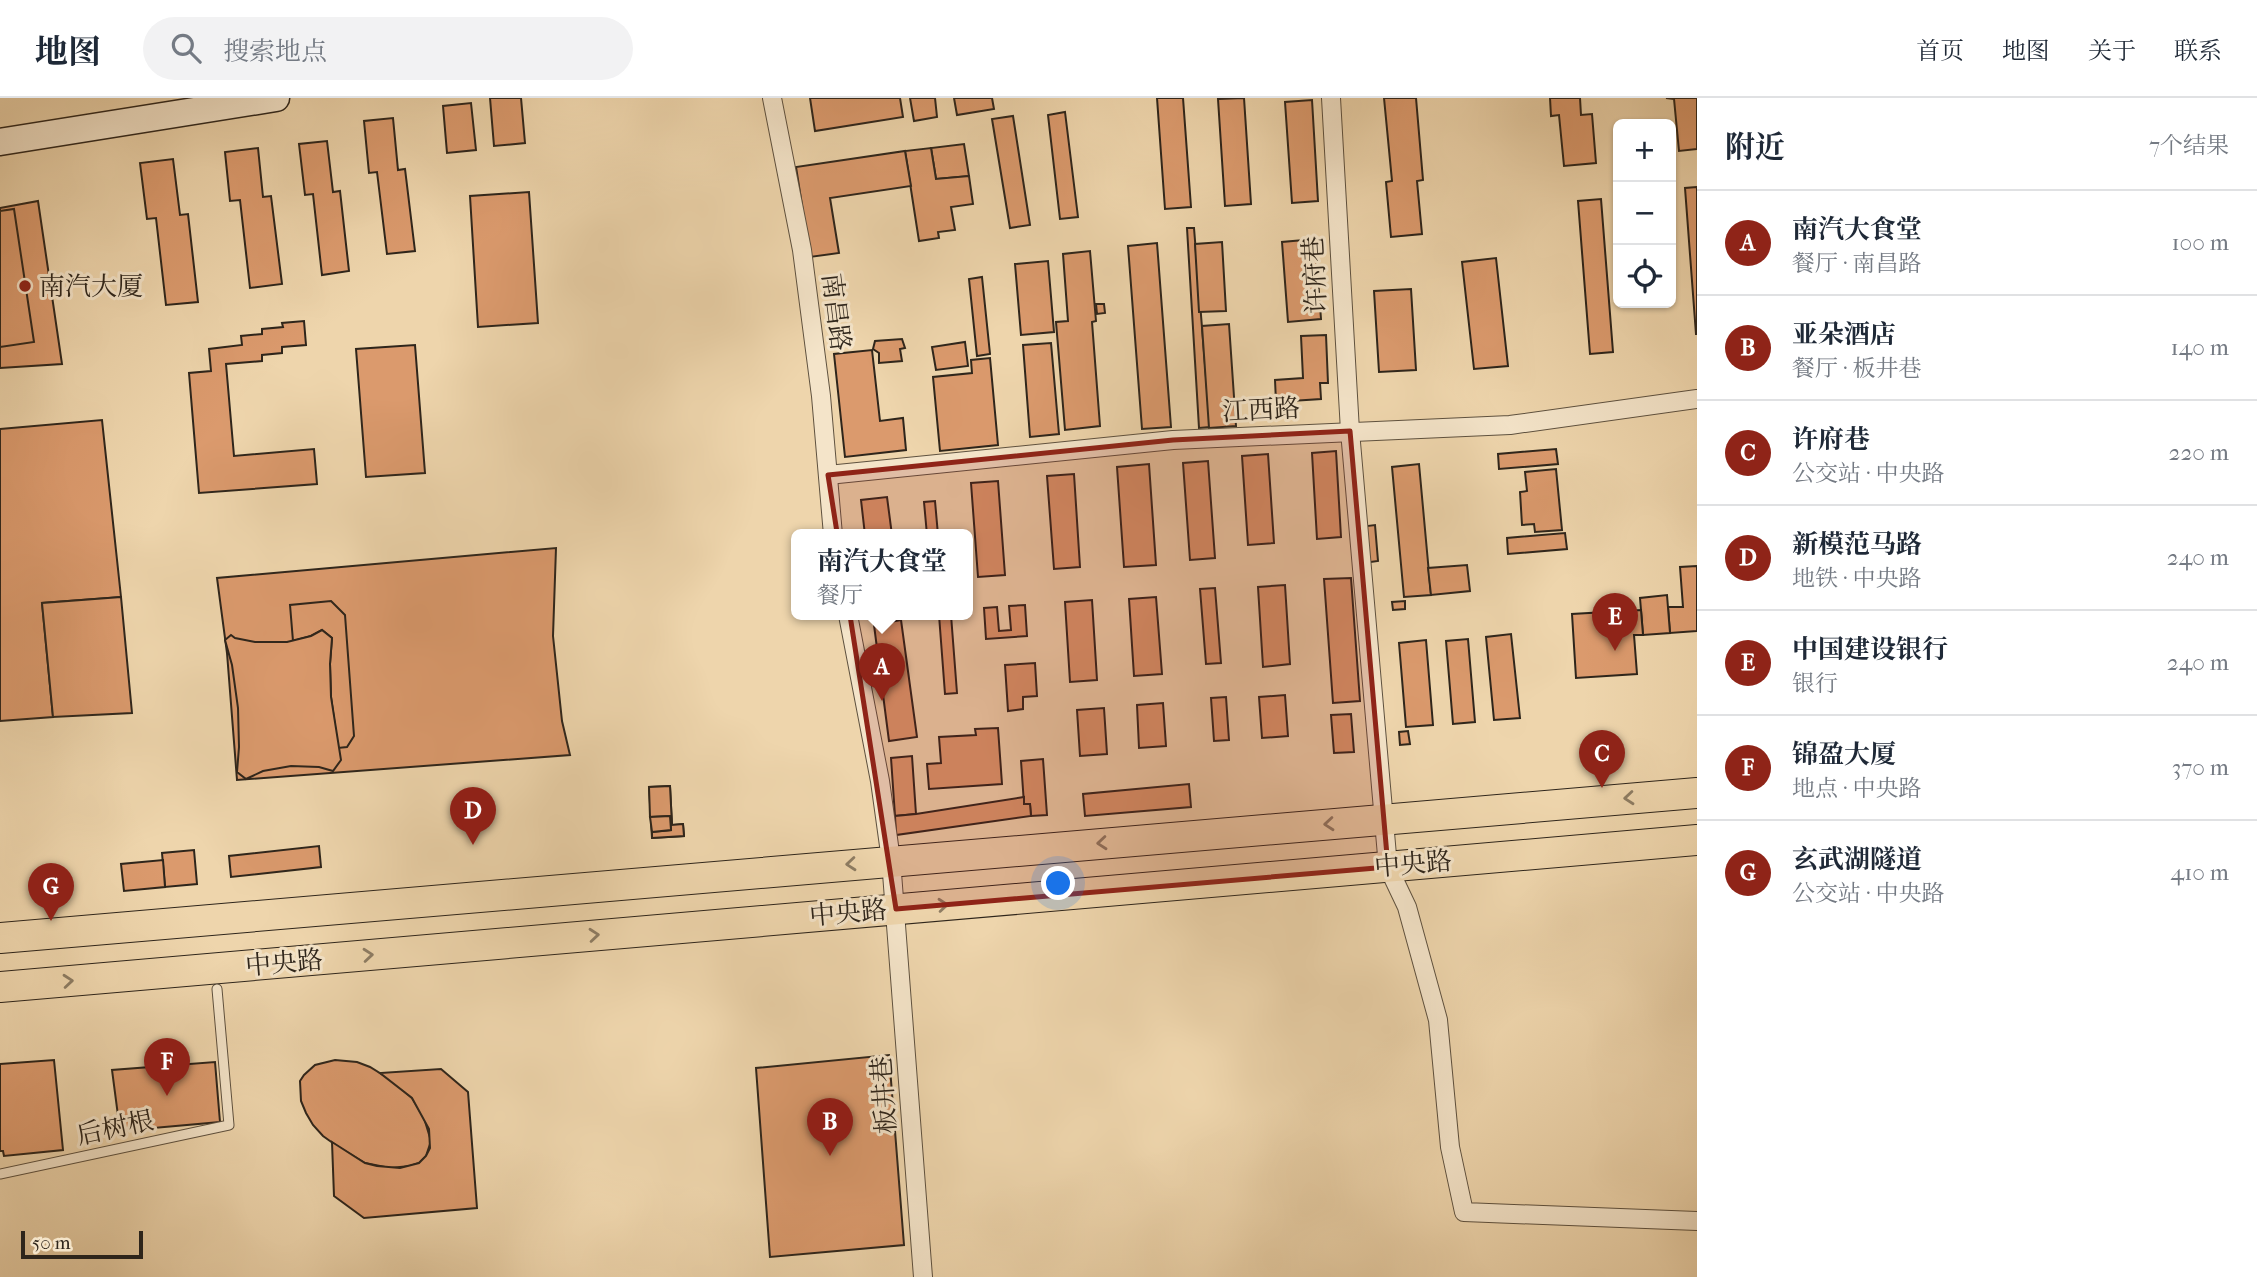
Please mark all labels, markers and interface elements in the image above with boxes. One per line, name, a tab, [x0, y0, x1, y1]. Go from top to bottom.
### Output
search box	[143, 17, 633, 80]
icon: search	[167, 29, 205, 67]
text: 地图	[35, 33, 101, 72]
text: 搜索地点	[223, 36, 327, 67]
text: 首页	[1916, 37, 1964, 65]
text: 地图	[2002, 37, 2050, 65]
text: 关于	[2088, 37, 2136, 65]
text: 联系	[2174, 37, 2222, 65]
map controls	[1613, 119, 1676, 308]
button: +	[1613, 119, 1676, 182]
text: 附近	[1725, 130, 1785, 165]
text: 7个结果	[2149, 132, 2229, 159]
button: −	[1613, 182, 1676, 245]
text: 南汽大食堂	[1792, 214, 1922, 245]
text: A	[1741, 229, 1755, 256]
text: 100 m	[2171, 229, 2229, 256]
street label: 许府巷	[1297, 235, 1333, 315]
button: locate	[1613, 245, 1676, 308]
text: 餐厅 · 南昌路	[1792, 250, 1922, 277]
place label: 南汽大厦	[39, 271, 143, 302]
street label: 南昌路	[816, 271, 856, 353]
marker: 南汽大厦	[17, 278, 33, 294]
text: 亚朵酒店	[1792, 319, 1896, 350]
text: B	[1741, 334, 1755, 361]
text: 140 m	[2170, 334, 2229, 361]
text: 餐厅 · 板井巷	[1792, 355, 1922, 382]
street label: 江西路	[1221, 392, 1301, 428]
text: 许府巷	[1792, 424, 1870, 455]
text: C	[1740, 439, 1756, 466]
text: 220 m	[2169, 439, 2229, 466]
text: 公交站 · 中央路	[1792, 460, 1945, 487]
popup	[791, 529, 973, 620]
text: 新模范马路	[1792, 529, 1922, 560]
text: D	[1739, 544, 1757, 571]
text: 240 m	[2167, 544, 2229, 571]
text: 南汽大食堂	[817, 546, 947, 577]
text: 地铁 · 中央路	[1792, 565, 1922, 592]
text: 餐厅	[817, 582, 863, 609]
pin: E	[1592, 593, 1638, 651]
text: 中国建设银行	[1792, 634, 1948, 665]
pin: A	[859, 643, 905, 701]
text: E	[1741, 649, 1755, 676]
text: 240 m	[2167, 649, 2229, 676]
text: 银行	[1792, 670, 1838, 697]
pin: C	[1579, 730, 1625, 788]
text: 锦盈大厦	[1792, 739, 1896, 770]
text: F	[1742, 754, 1754, 781]
text: 370 m	[2172, 754, 2229, 781]
text: 地点 · 中央路	[1792, 775, 1922, 802]
pin: D	[450, 787, 496, 845]
one-way arrow	[1623, 790, 1634, 805]
one-way arrow	[1323, 816, 1334, 831]
one-way arrow	[1097, 835, 1108, 850]
text: 玄武湖隧道	[1792, 844, 1922, 875]
street label: 中央路	[1373, 845, 1453, 883]
one-way arrow	[845, 856, 857, 871]
text: G	[1740, 859, 1756, 886]
text: 410 m	[2171, 859, 2229, 886]
pin: G	[28, 863, 74, 921]
your location	[1041, 866, 1075, 900]
text: 公交站 · 中央路	[1792, 880, 1945, 907]
street label: 中央路	[808, 894, 888, 932]
one-way arrow	[938, 898, 949, 913]
one-way arrow	[589, 928, 600, 943]
street label: 中央路	[244, 944, 324, 982]
one-way arrow	[363, 948, 374, 963]
one-way arrow	[63, 974, 74, 989]
pin: F	[144, 1038, 190, 1096]
street label: 板井巷	[866, 1055, 902, 1135]
pin: B	[807, 1098, 853, 1156]
street label: 后树根	[74, 1105, 156, 1151]
scale bar	[21, 1228, 144, 1260]
text: 50 m	[32, 1232, 71, 1254]

